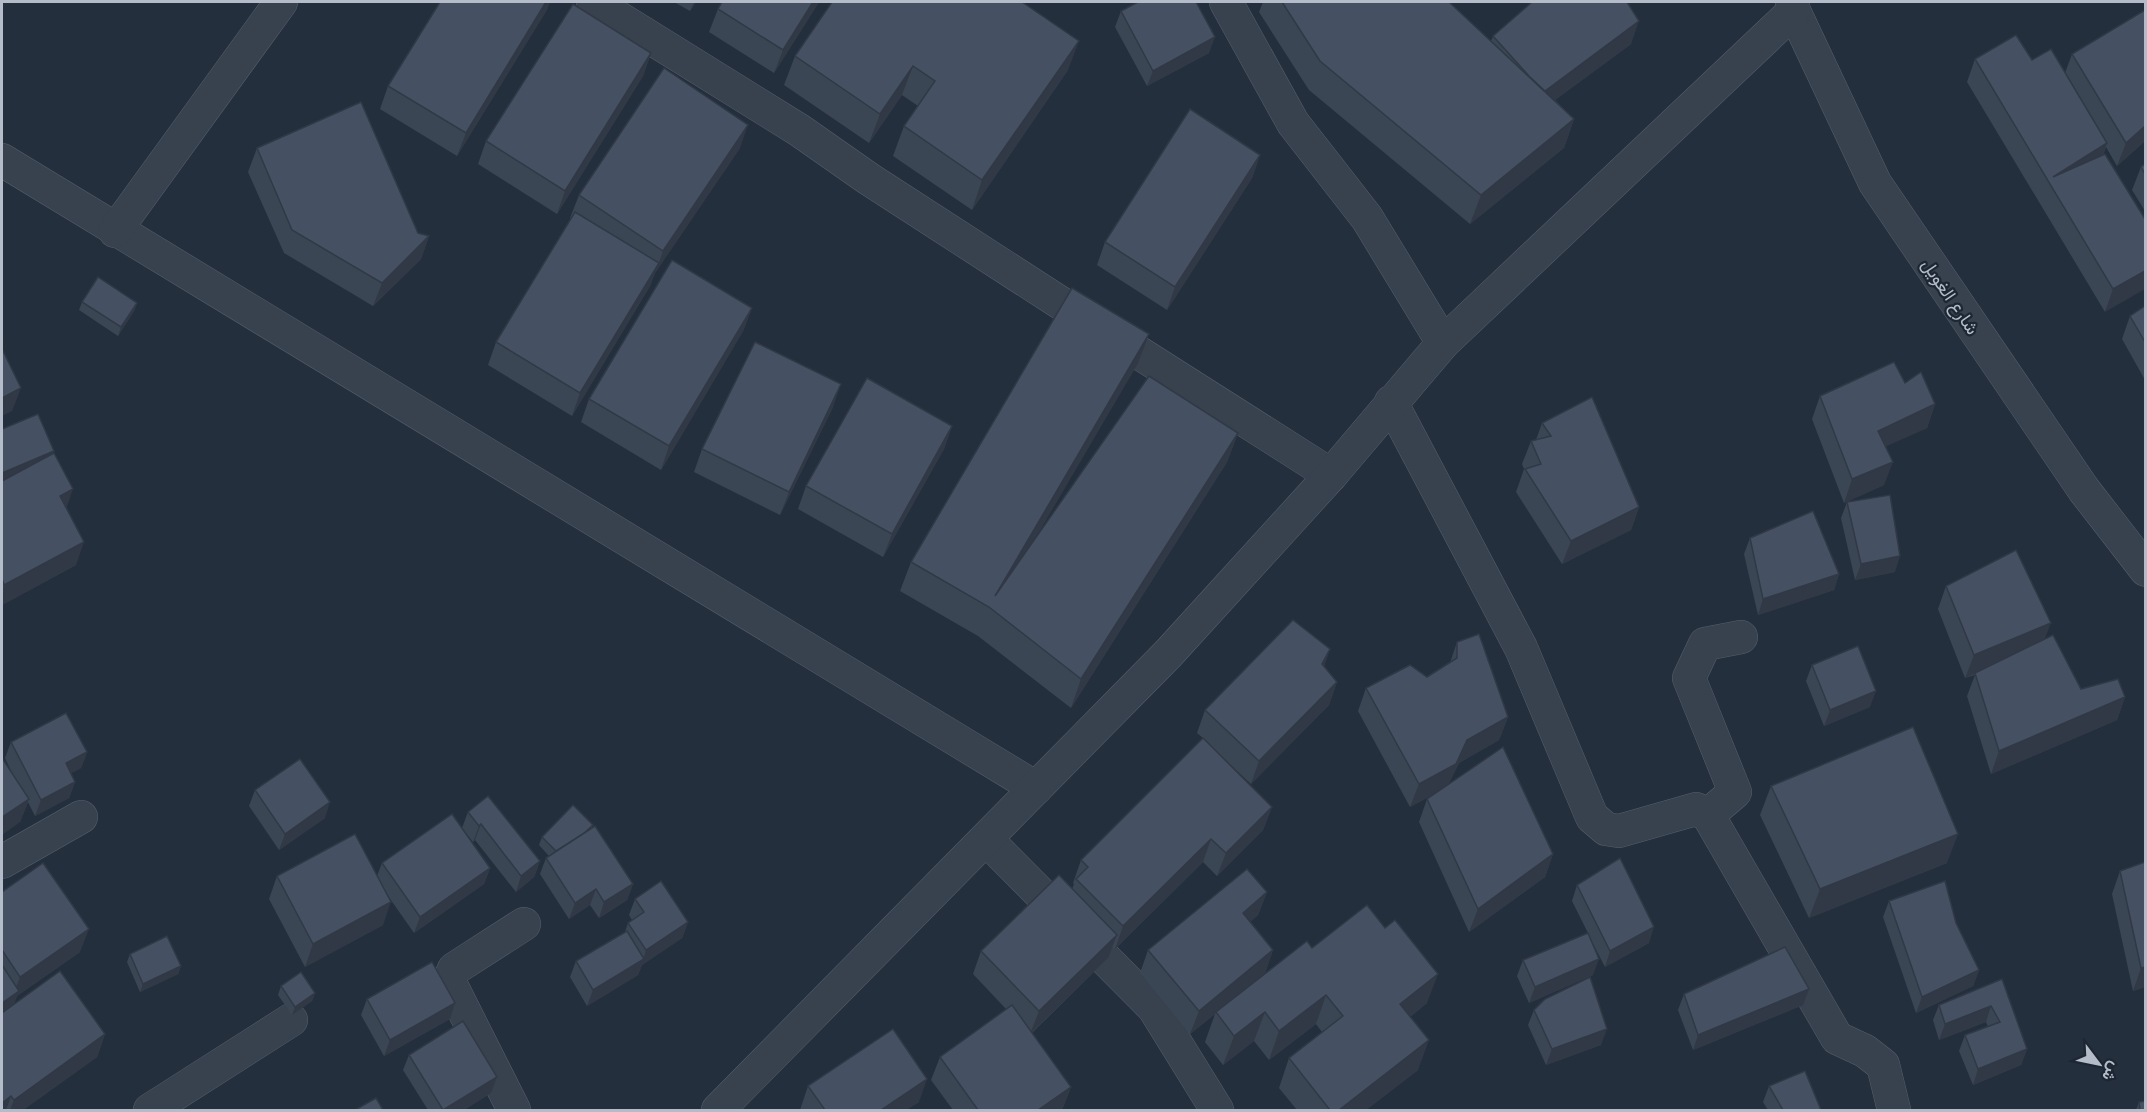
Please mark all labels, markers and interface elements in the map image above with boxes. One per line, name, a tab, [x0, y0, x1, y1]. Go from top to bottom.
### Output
street label: شارع الغويل	[1916, 253, 1985, 339]
north arrow	[2069, 1034, 2129, 1094]
text: ش	[2097, 1058, 2126, 1086]

